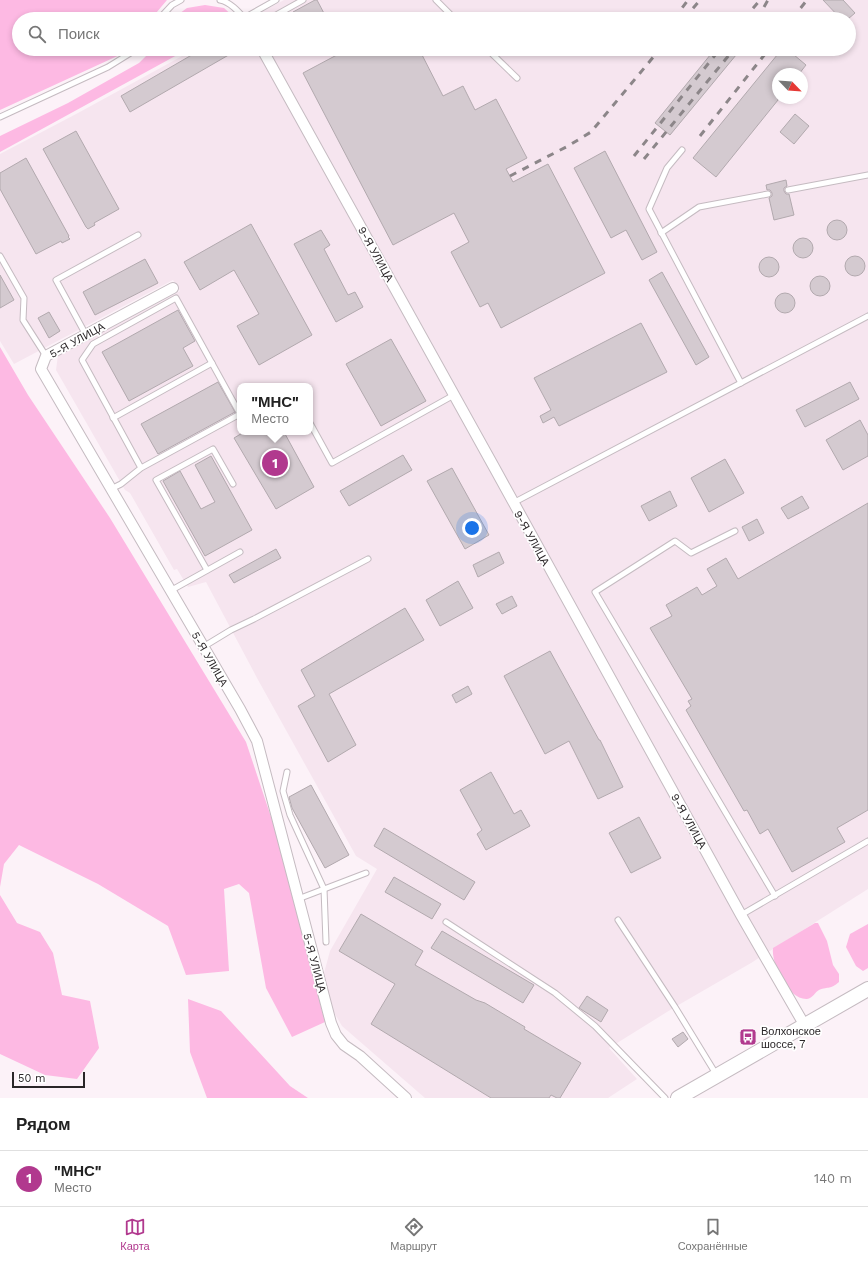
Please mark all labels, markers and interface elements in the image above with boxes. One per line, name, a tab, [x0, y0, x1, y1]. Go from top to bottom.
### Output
search box	[12, 12, 856, 56]
icon: search	[26, 23, 48, 45]
text: Поиск	[58, 25, 100, 43]
north arrow	[772, 68, 808, 104]
street label: 9-Я УЛИЦА	[355, 224, 396, 285]
street label: 5-Я УЛИЦА	[47, 320, 108, 361]
popup	[237, 383, 313, 435]
text: "МНС"	[251, 393, 299, 411]
text: Место	[251, 411, 289, 426]
pin: 1	[262, 448, 288, 478]
street label: 9-Я УЛИЦА	[511, 508, 552, 569]
your location	[462, 518, 482, 538]
street label: 5-Я УЛИЦА	[189, 630, 231, 689]
street label: 9-Я УЛИЦА	[668, 791, 709, 852]
street label: 5-Я УЛИЦА	[300, 932, 329, 995]
place label: Волхонское шоссе, 7	[761, 1025, 821, 1051]
bus stop icon: Волхонское шоссе, 7	[738, 1027, 758, 1047]
scale bar	[12, 1070, 85, 1089]
text: 50 m	[18, 1072, 45, 1085]
text: Рядом	[16, 1114, 71, 1134]
text: "МНС"	[54, 1162, 102, 1180]
text: 1	[26, 1171, 32, 1186]
text: 140 m	[814, 1171, 852, 1186]
text: Место	[54, 1180, 92, 1195]
tab: Карта	[120, 1216, 150, 1253]
tab: Маршрут	[390, 1216, 437, 1253]
tab: Сохранённые	[678, 1216, 748, 1253]

